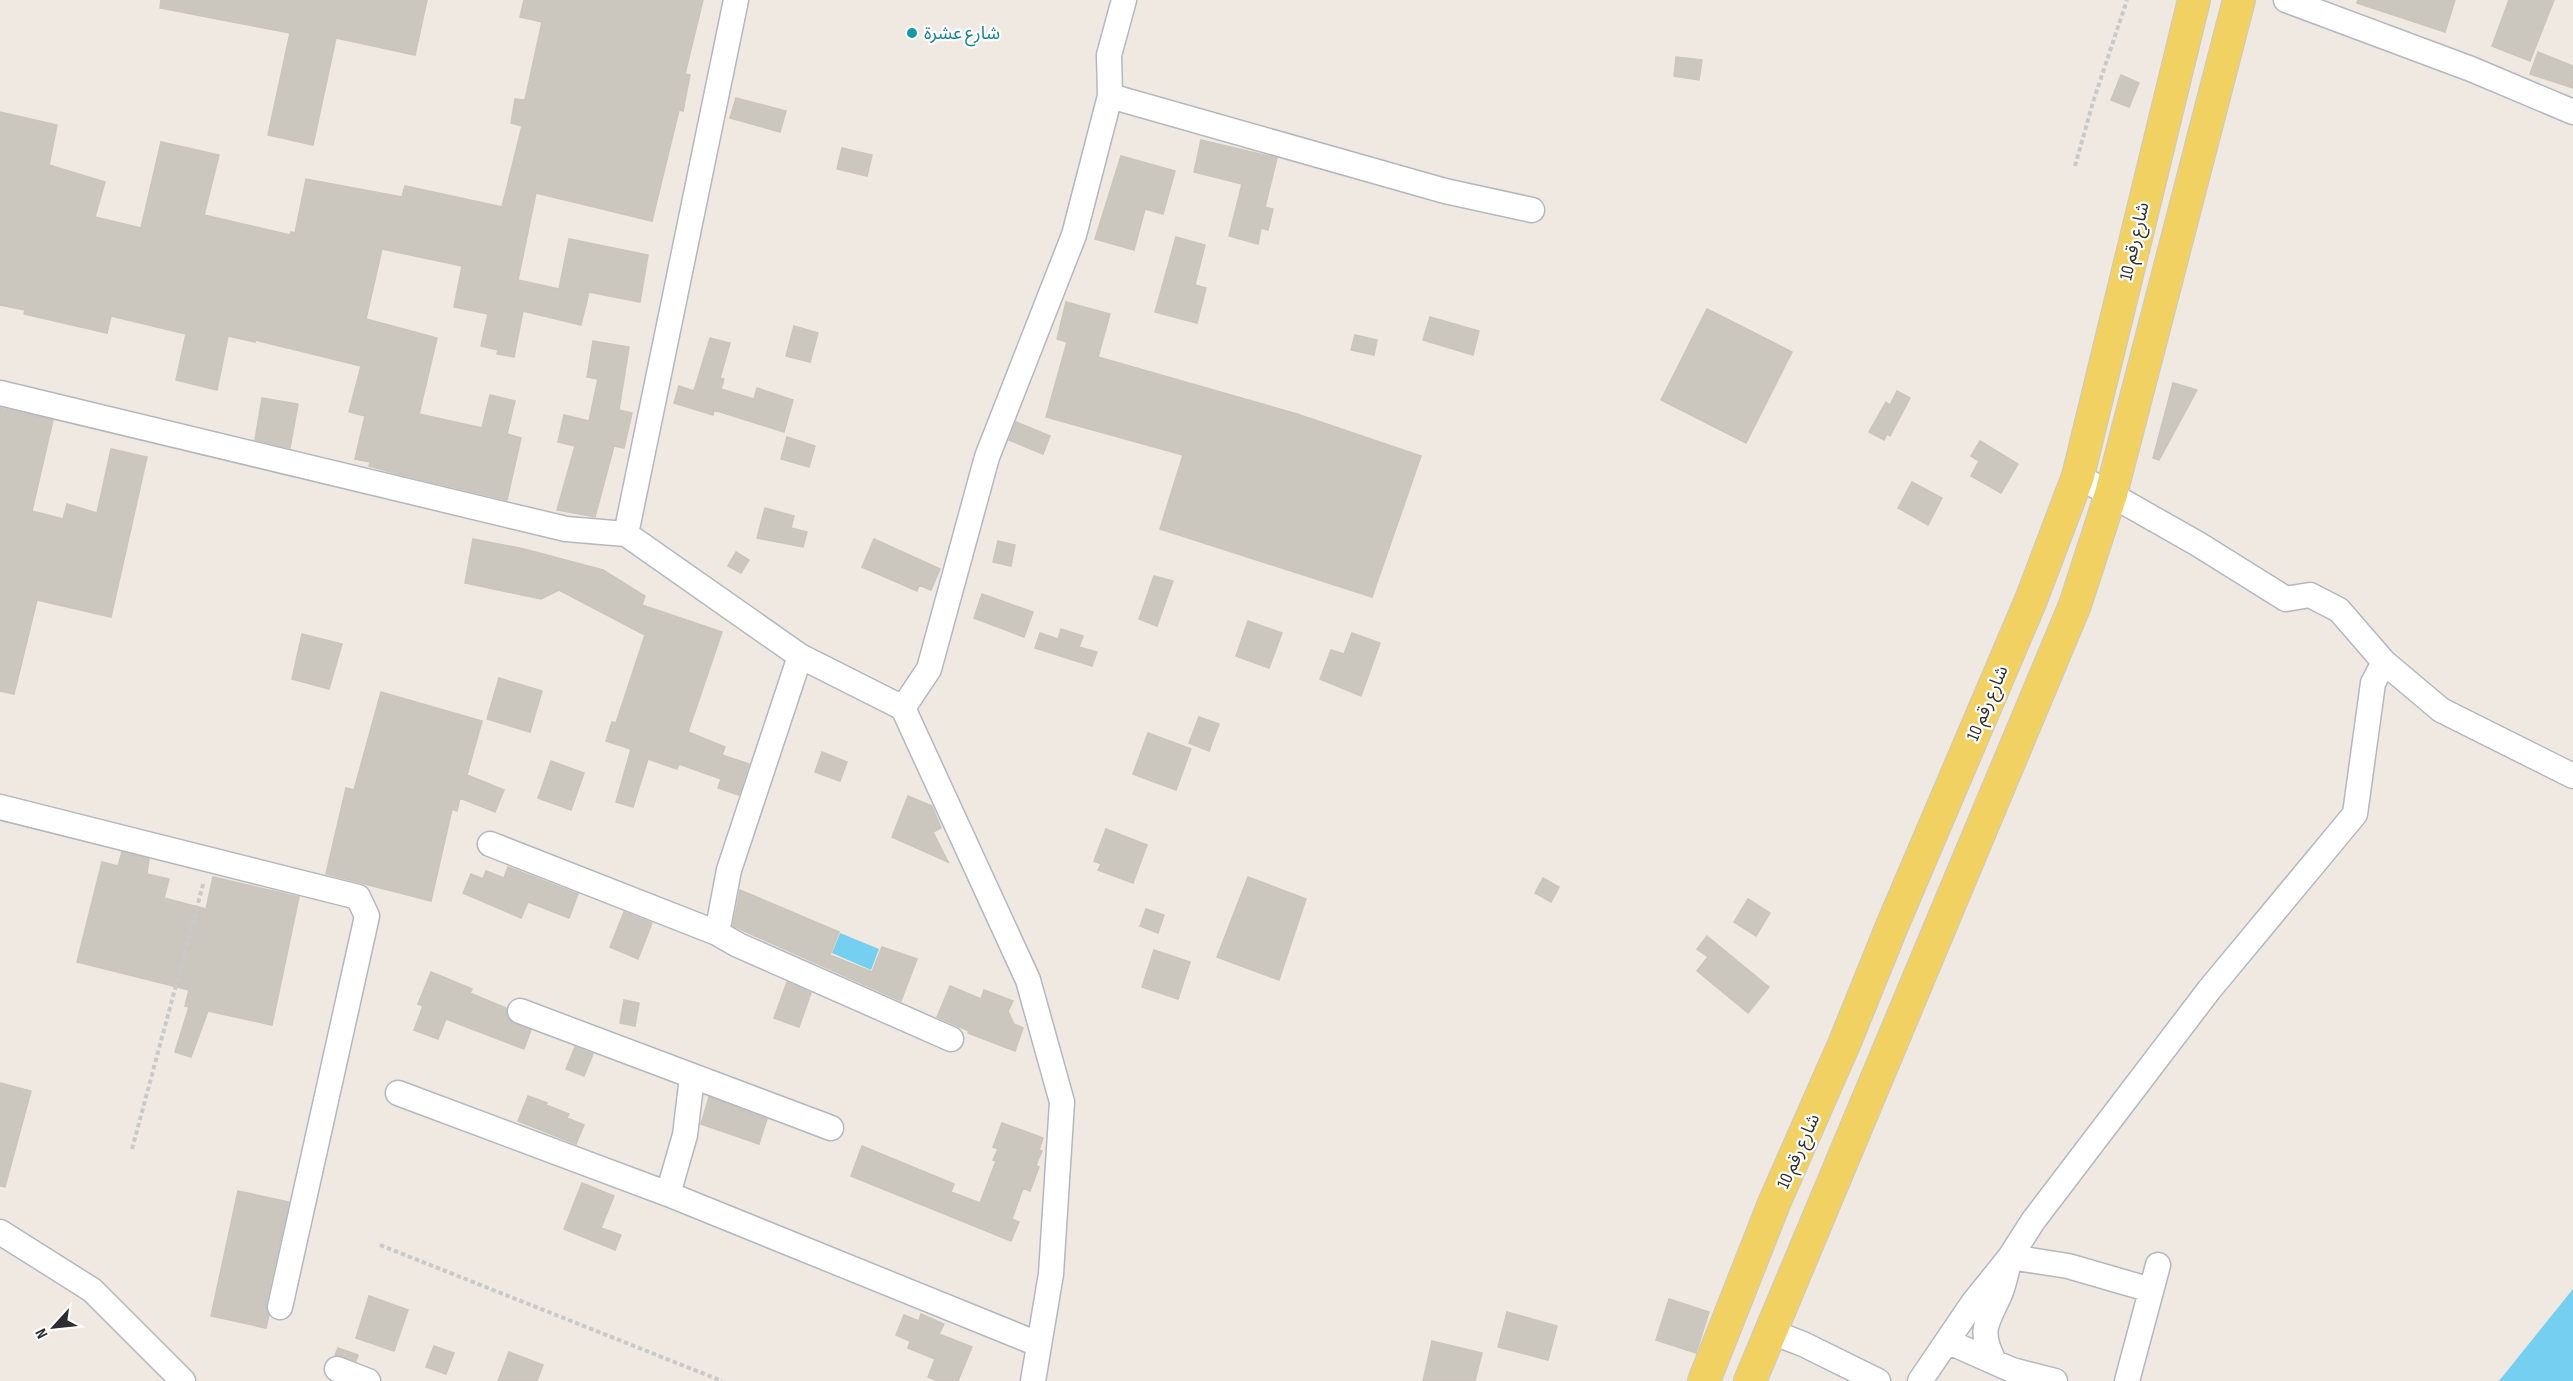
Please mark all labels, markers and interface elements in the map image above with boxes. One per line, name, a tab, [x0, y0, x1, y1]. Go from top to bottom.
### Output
place label: شارع عشرة	[924, 23, 1000, 47]
marker: شارع عشرة	[905, 26, 919, 40]
street label: شارع رقم 10	[2115, 200, 2157, 283]
street label: شارع رقم 10	[1962, 663, 2015, 745]
street label: شارع رقم 10	[1773, 1111, 1827, 1193]
north arrow	[24, 1297, 84, 1357]
text: N	[32, 1325, 52, 1341]

